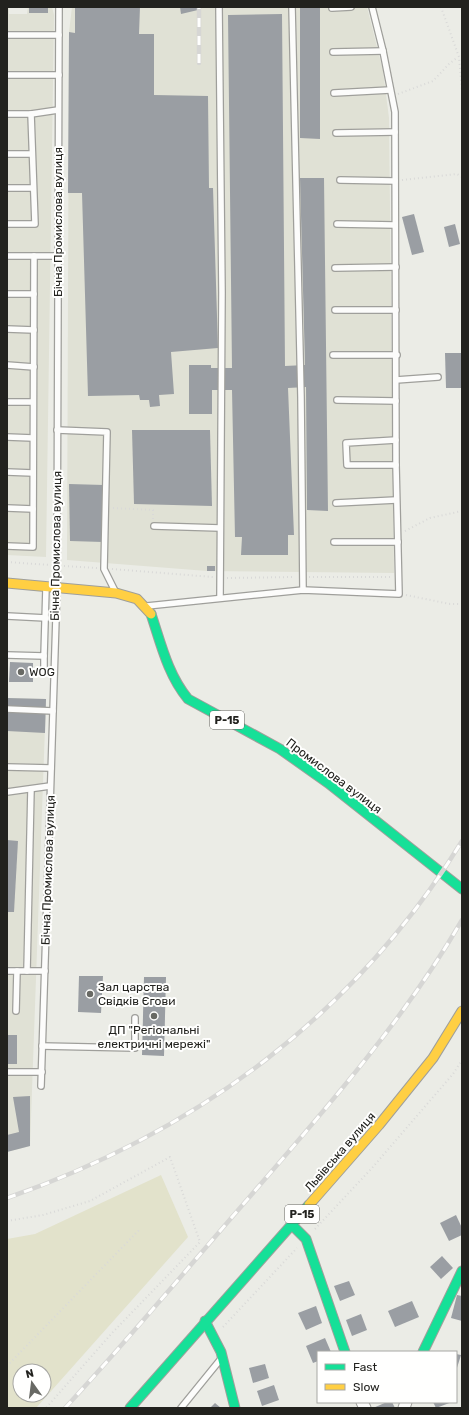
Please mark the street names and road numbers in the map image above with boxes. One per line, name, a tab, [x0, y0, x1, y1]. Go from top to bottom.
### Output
street label: Бічна Промислова вулиця	[51, 147, 65, 297]
street label: Бічна Промислова вулиця	[48, 471, 64, 621]
road number: Р-15	[210, 711, 244, 729]
street label: Промислова вулиця	[283, 735, 385, 817]
street label: Бічна Промислова вулиця	[38, 795, 58, 945]
street label: Львівська вулиця	[302, 1109, 378, 1195]
road number: Р-15	[285, 1205, 319, 1223]

